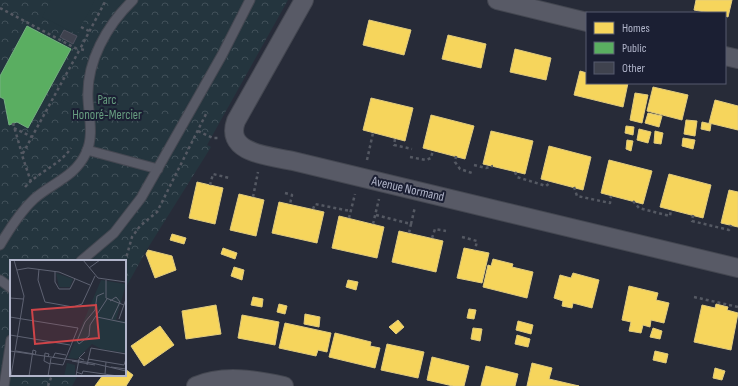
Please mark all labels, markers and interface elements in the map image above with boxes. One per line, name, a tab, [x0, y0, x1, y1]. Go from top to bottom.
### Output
legend	[586, 12, 726, 84]
text: Homes	[622, 21, 650, 36]
text: Public	[622, 41, 647, 56]
text: Other	[622, 61, 646, 76]
park label: Parc Honoré-Mercier	[72, 92, 142, 123]
street label: Avenue Normand	[369, 173, 446, 205]
inset map	[10, 260, 126, 376]

